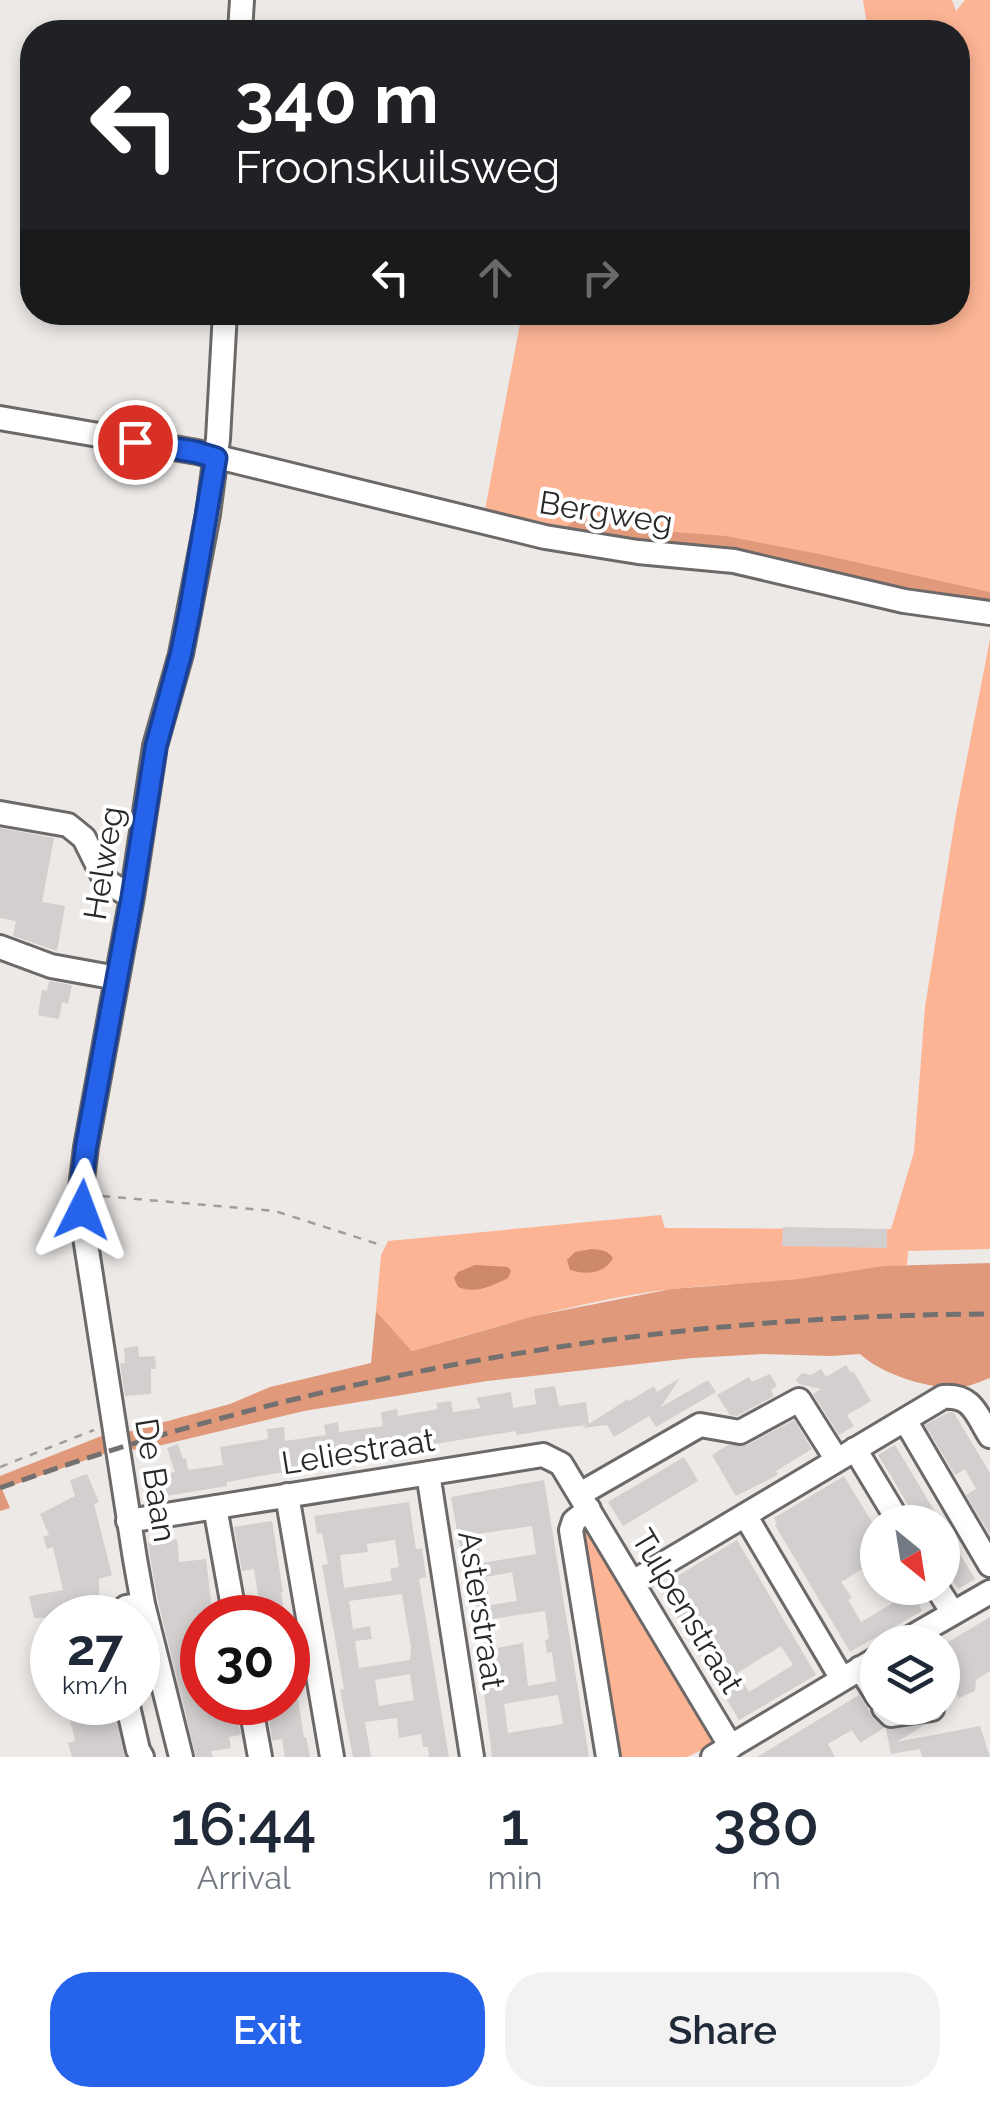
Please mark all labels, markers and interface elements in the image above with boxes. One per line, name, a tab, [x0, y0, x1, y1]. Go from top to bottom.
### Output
text: 340 m	[235, 57, 439, 139]
icon: left	[70, 60, 200, 190]
text: Froonskuilsweg	[235, 141, 560, 194]
icon: left	[363, 250, 418, 305]
icon: ahead	[468, 250, 523, 305]
icon: right	[573, 250, 628, 305]
pin	[93, 400, 178, 485]
icon: arrive	[108, 415, 163, 470]
street label: Bergweg	[537, 483, 675, 541]
street label: Helweg	[76, 804, 130, 922]
position arrow	[30, 1158, 134, 1262]
street label: De Baan	[128, 1416, 184, 1544]
street label: Leliestraat	[279, 1421, 437, 1481]
north arrow	[860, 1505, 960, 1605]
map controls	[860, 1505, 960, 1725]
street label: Tulpenstraat	[625, 1522, 752, 1700]
street label: Asterstraat	[451, 1528, 513, 1692]
speed limit sign: 30	[180, 1595, 310, 1725]
text: 27	[67, 1618, 123, 1677]
button: layers	[860, 1625, 960, 1725]
text: km/h	[62, 1670, 128, 1700]
text: 16:44	[171, 1789, 317, 1859]
text: 1	[501, 1789, 529, 1859]
text: 380	[713, 1789, 819, 1859]
text: Arrival	[197, 1859, 291, 1896]
text: min	[487, 1859, 542, 1896]
text: m	[751, 1859, 781, 1896]
button: Exit	[50, 1972, 485, 2087]
button: Share	[505, 1972, 940, 2087]

